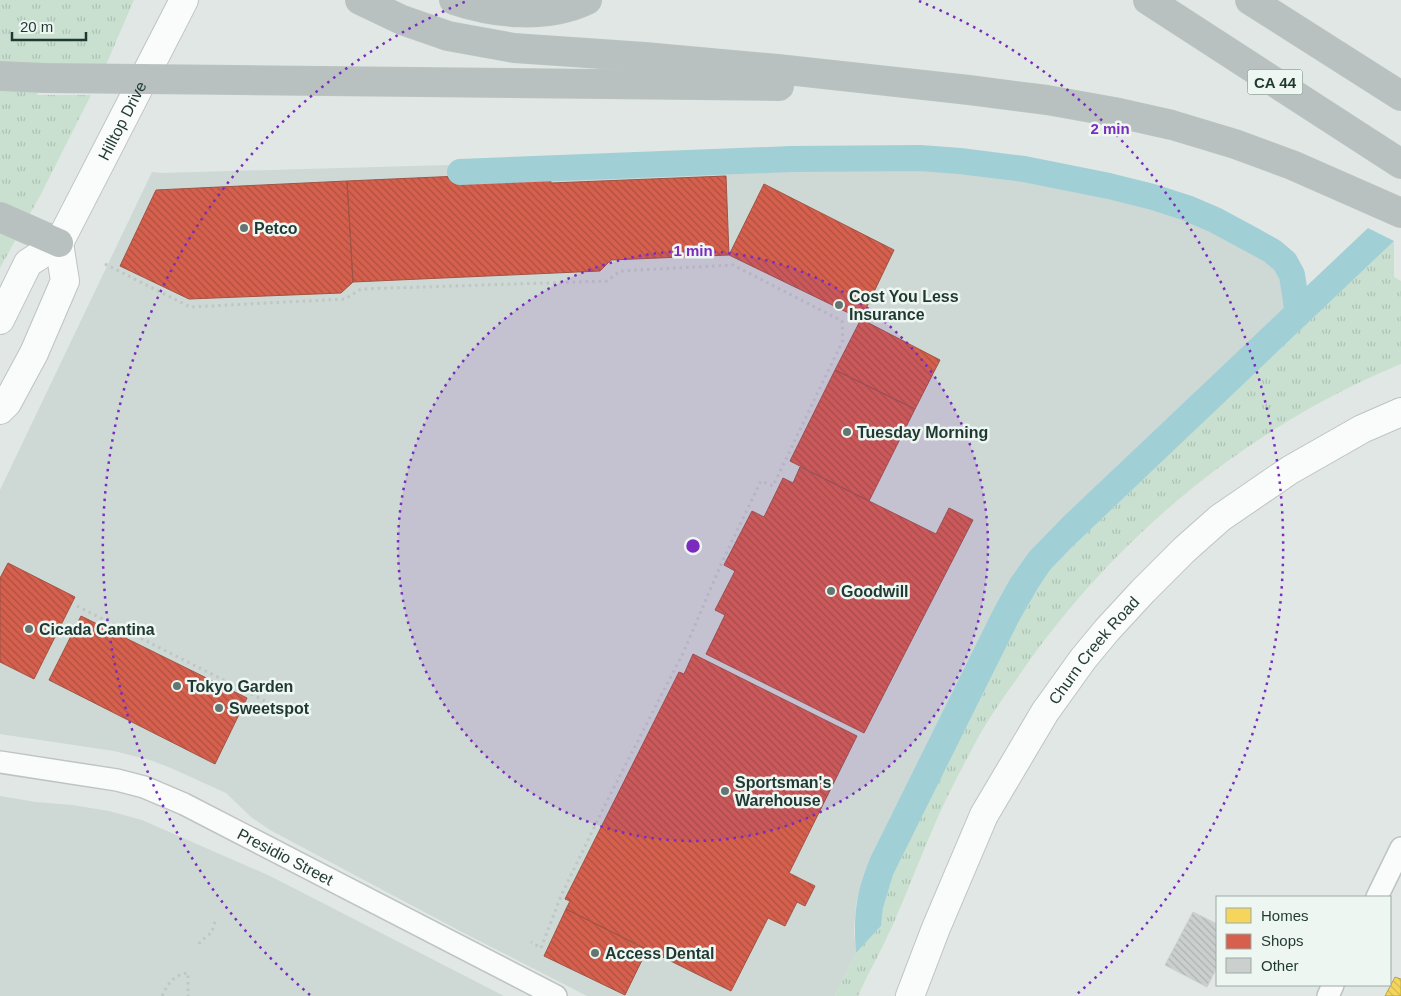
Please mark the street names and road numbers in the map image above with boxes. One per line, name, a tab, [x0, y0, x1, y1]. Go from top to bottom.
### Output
road number: CA 44	[1248, 70, 1302, 94]
street label: Hilltop Drive	[95, 78, 149, 163]
street label: Churn Creek Road	[1045, 593, 1142, 707]
street label: Presidio Street	[235, 825, 337, 888]

